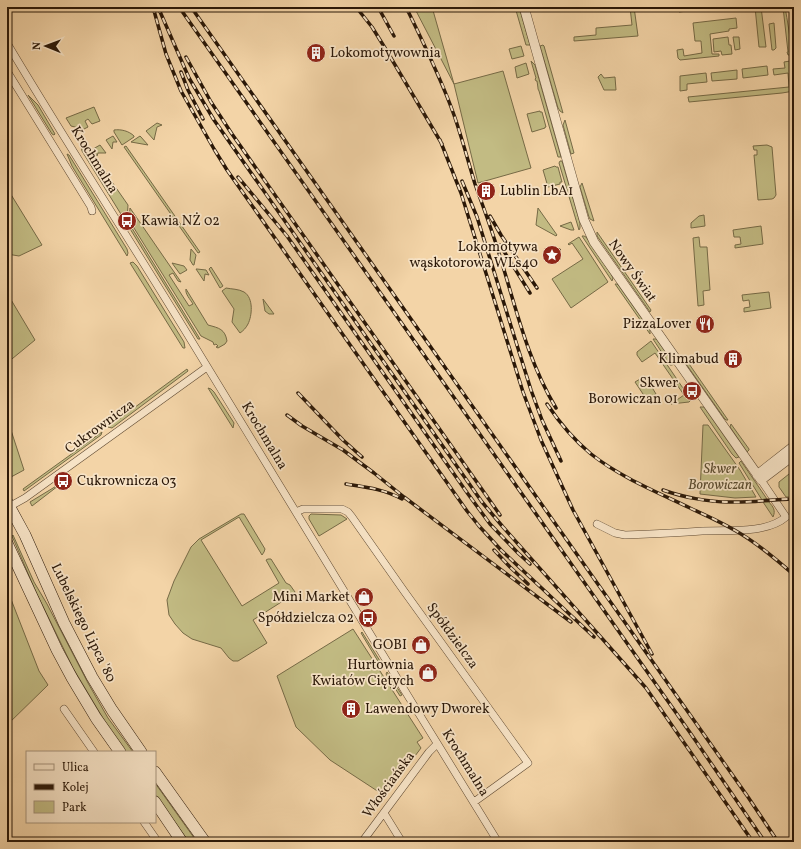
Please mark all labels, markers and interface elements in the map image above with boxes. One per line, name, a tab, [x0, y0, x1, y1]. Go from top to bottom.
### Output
north arrow	[26, 26, 66, 66]
text: N	[30, 42, 45, 50]
building icon: Lokomotywownia	[305, 42, 327, 64]
place label: Lokomotywownia	[330, 44, 441, 63]
street label: Krochmalna	[66, 123, 122, 197]
building icon: Lublin LbA1	[475, 180, 497, 202]
place label: Lublin LbA1	[500, 182, 573, 201]
bus stop icon: Kawia NŻ 02	[116, 210, 138, 232]
place label: Kawia NŻ 02	[141, 212, 220, 231]
street label: Nowy Świat	[603, 235, 662, 306]
place label: Lokomotywa wąskotorowa WLs40	[409, 238, 538, 273]
place icon: Lokomotywa wąskotorowa WLs40	[541, 244, 563, 266]
restaurant icon: PizzaLover	[694, 313, 716, 335]
place label: PizzaLover	[623, 315, 691, 334]
building icon: Klimabud	[722, 348, 744, 370]
place label: Klimabud	[658, 350, 719, 369]
place label: Skwer Borowiczan 01	[588, 374, 678, 409]
bus stop icon: Skwer Borowiczan 01	[681, 380, 703, 402]
street label: Cukrownicza	[61, 395, 139, 459]
street label: Krochmalna	[236, 399, 292, 473]
park label: Skwer Borowiczan	[688, 460, 752, 495]
bus stop icon: Cukrownicza 03	[52, 470, 74, 492]
place label: Cukrownicza 03	[77, 472, 177, 491]
street label: Lubelskiego Lipca '80	[46, 560, 120, 686]
shop icon: Mini Market	[353, 586, 375, 608]
place label: Mini Market	[273, 588, 350, 607]
street label: Spółdzielcza	[422, 599, 482, 673]
bus stop icon: Spółdzielcza 02	[357, 607, 379, 629]
place label: Spółdzielcza 02	[258, 609, 354, 628]
shop icon: GOBI	[410, 634, 432, 656]
place label: GOBI	[373, 636, 407, 655]
place label: Hurtownia Kwiatów Ciętych	[312, 656, 414, 691]
shop icon: Hurtownia Kwiatów Ciętych	[417, 662, 439, 684]
building icon: Lawendowy Dworek	[340, 698, 362, 720]
place label: Lawendowy Dworek	[365, 700, 490, 719]
street label: Krochmalna	[437, 726, 493, 800]
street label: Włościańska	[358, 748, 420, 822]
legend	[26, 751, 156, 823]
text: Ulica	[62, 760, 89, 776]
text: Kolej	[62, 780, 89, 796]
text: Park	[62, 800, 87, 816]

